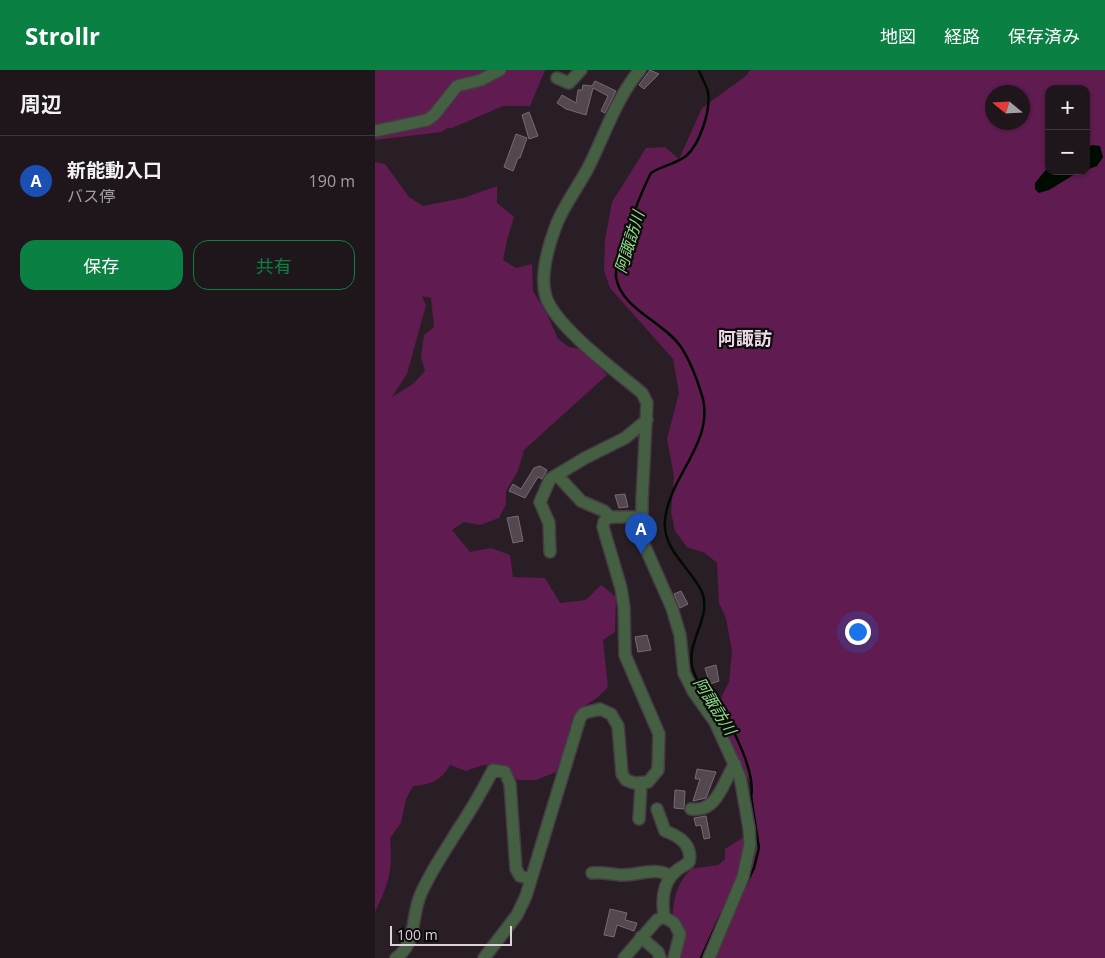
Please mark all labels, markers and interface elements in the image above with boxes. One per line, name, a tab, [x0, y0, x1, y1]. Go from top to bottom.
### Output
text: Strollr	[25, 19, 100, 52]
text: 地図	[880, 24, 916, 48]
text: 経路	[944, 24, 980, 48]
text: 保存済み	[1008, 24, 1080, 48]
north arrow	[985, 85, 1030, 130]
map controls	[1045, 85, 1090, 175]
button: +	[1045, 85, 1090, 130]
text: 周辺	[20, 90, 62, 118]
button: −	[1045, 130, 1090, 175]
text: 新能動入口	[67, 157, 162, 183]
text: A	[30, 170, 42, 192]
text: 190 m	[309, 170, 355, 192]
text: バス停	[67, 185, 115, 207]
water label: 阿諏訪川	[609, 206, 649, 276]
button: 保存	[20, 240, 183, 290]
button: 共有	[193, 240, 355, 290]
district label: 阿諏訪	[718, 326, 772, 350]
pin: A	[625, 513, 657, 554]
your location	[845, 619, 871, 645]
water label: 阿諏訪川	[689, 673, 742, 741]
scale bar	[390, 923, 513, 946]
text: 100 m	[397, 925, 438, 944]

